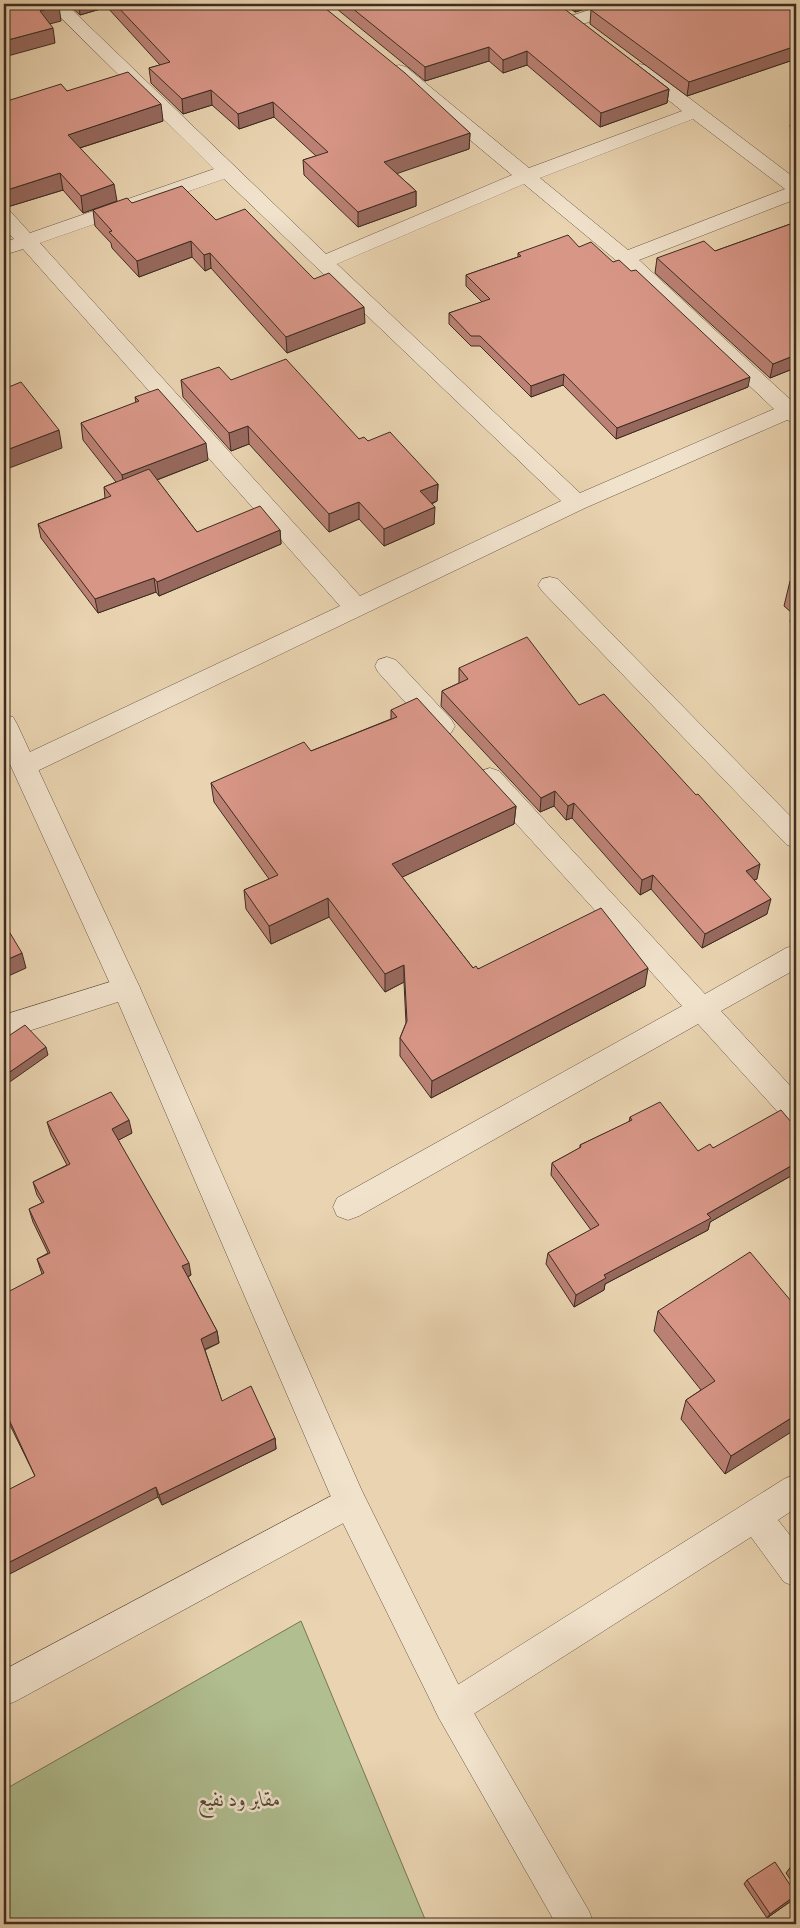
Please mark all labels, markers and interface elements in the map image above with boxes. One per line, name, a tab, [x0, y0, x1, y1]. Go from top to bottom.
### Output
park label: مقابر ود نفيع	[197, 1786, 281, 1818]

